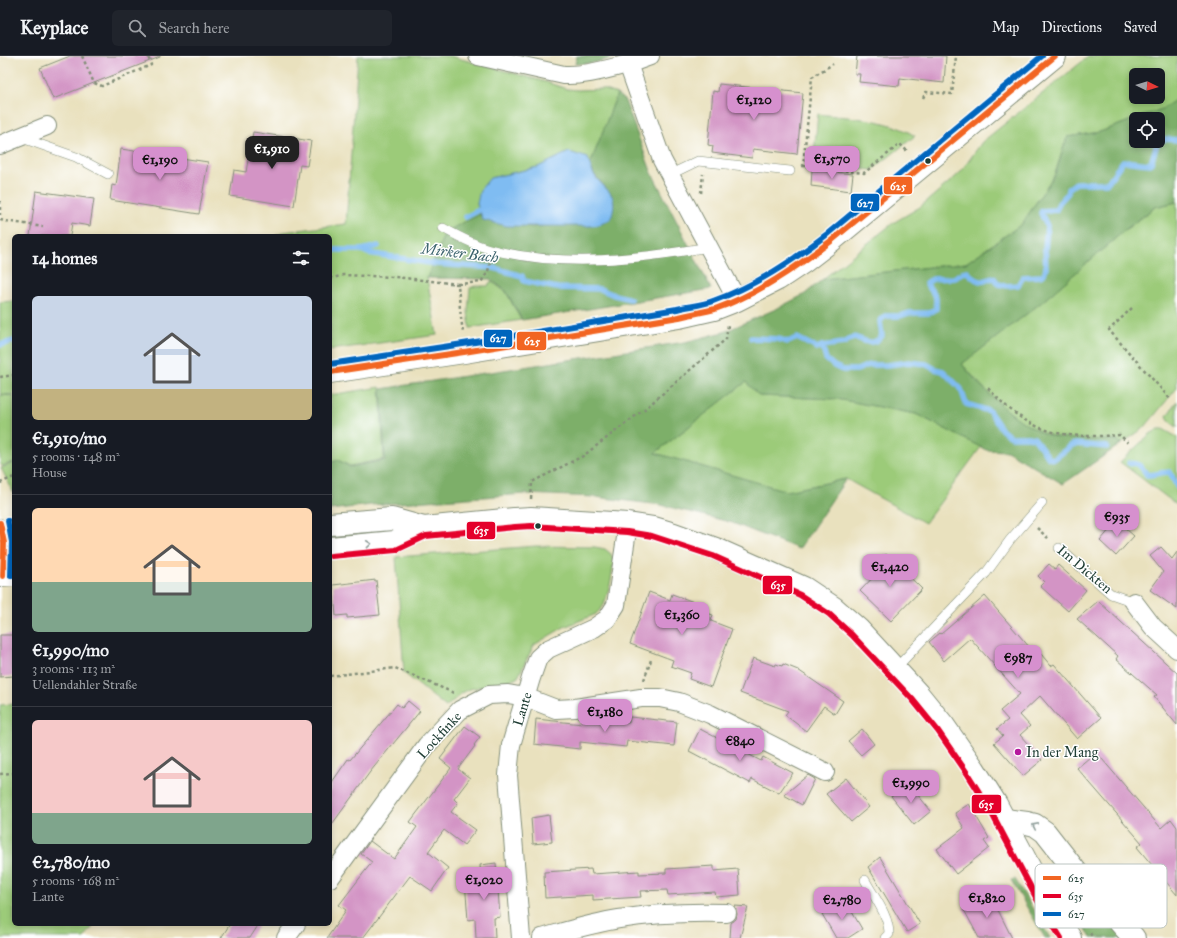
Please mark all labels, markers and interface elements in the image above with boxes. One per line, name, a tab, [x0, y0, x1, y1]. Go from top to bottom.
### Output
search box	[112, 10, 392, 46]
text: Keyplace	[20, 16, 88, 39]
icon: search	[126, 17, 148, 39]
text: Search here	[158, 19, 229, 37]
text: Map	[992, 19, 1019, 36]
text: Directions	[1041, 19, 1102, 36]
text: Saved	[1124, 19, 1157, 36]
north arrow	[1129, 68, 1165, 104]
map controls	[1129, 68, 1165, 148]
pin: €1,120	[721, 87, 787, 121]
text: €1,120	[736, 92, 772, 108]
button: locate	[1129, 112, 1165, 148]
pin: €1,910	[239, 136, 305, 170]
text: €1,910	[254, 141, 290, 157]
pin: €1,570	[799, 146, 865, 180]
pin: €1,190	[127, 147, 193, 181]
text: €1,570	[814, 151, 850, 167]
text: €1,190	[142, 152, 178, 168]
unlabelled marker	[923, 156, 933, 166]
line badge: 625	[883, 176, 913, 195]
text: 625	[890, 180, 907, 193]
line badge: 627	[850, 193, 880, 212]
text: 627	[857, 197, 873, 210]
water label: Mirker Bach	[419, 239, 500, 267]
icon: filters	[290, 247, 312, 269]
text: 14 homes	[32, 248, 97, 269]
icon: home	[136, 322, 208, 394]
line badge: 627	[483, 329, 513, 348]
line badge: 625	[516, 331, 547, 351]
text: 627	[490, 332, 506, 345]
text: 625	[524, 335, 541, 348]
text: €1,910/mo	[32, 428, 106, 449]
text: 5 rooms · 148 m²	[32, 449, 120, 465]
text: House	[32, 465, 67, 481]
pin: €935	[1093, 504, 1141, 538]
text: €935	[1104, 509, 1130, 525]
line badge: 635	[466, 521, 496, 540]
unlabelled marker	[533, 521, 543, 531]
text: 635	[473, 524, 489, 538]
icon: home	[136, 534, 208, 606]
one-way arrow	[366, 540, 372, 549]
street label: Im Dickten	[1054, 542, 1116, 597]
pin: €1,420	[857, 554, 923, 588]
text: €1,420	[871, 559, 909, 575]
line badge: 635	[762, 575, 793, 595]
text: 635	[770, 579, 786, 593]
pin: €1,360	[649, 602, 715, 636]
text: €1,360	[664, 607, 700, 623]
text: €1,990/mo	[32, 640, 109, 661]
pin: €987	[994, 645, 1042, 679]
text: €987	[1004, 650, 1032, 666]
text: 3 rooms · 113 m²	[32, 661, 115, 677]
text: Uellendahler Straße	[32, 677, 137, 693]
street label: Lante	[509, 690, 536, 728]
pin: €1,180	[572, 699, 638, 733]
text: €1,180	[587, 704, 623, 720]
street label: Lockfinke	[414, 708, 465, 763]
pin: €840	[716, 728, 764, 762]
text: €840	[725, 733, 755, 749]
place label: In der Mang	[1026, 744, 1099, 761]
icon: home	[136, 746, 208, 818]
marker: In der Mang	[1013, 747, 1023, 757]
pin: €1,990	[878, 770, 944, 804]
text: €1,990	[892, 775, 930, 791]
line badge: 635	[971, 794, 1002, 814]
text: 635	[978, 798, 994, 812]
one-way arrow	[1032, 823, 1040, 831]
text: €2,780/mo	[32, 852, 110, 873]
legend	[1035, 864, 1167, 928]
pin: €1,020	[451, 867, 517, 901]
text: €1,020	[465, 872, 503, 888]
text: 625	[1068, 872, 1084, 885]
text: 5 rooms · 168 m²	[32, 873, 119, 889]
pin: €1,820	[954, 885, 1020, 919]
pin: €2,780	[809, 887, 875, 921]
text: Lante	[32, 889, 64, 905]
text: €1,820	[968, 890, 1006, 906]
text: 635	[1068, 890, 1083, 903]
text: €2,780	[823, 892, 861, 908]
text: 627	[1068, 908, 1085, 921]

